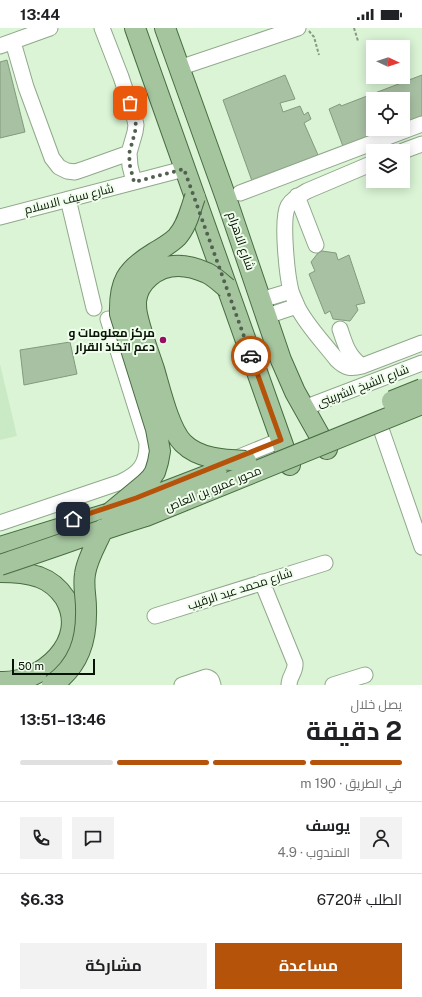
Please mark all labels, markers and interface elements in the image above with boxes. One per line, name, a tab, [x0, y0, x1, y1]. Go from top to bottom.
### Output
text: 13:44	[20, 6, 60, 23]
north arrow	[366, 40, 410, 84]
map controls	[366, 40, 410, 188]
pin	[113, 86, 147, 120]
icon: bag	[119, 92, 141, 114]
button: locate	[366, 92, 410, 136]
button: layers	[366, 144, 410, 188]
street label: شارع سيف الاسلام	[23, 181, 115, 218]
street label: شارع الاهرام	[224, 210, 258, 273]
place label: مركز معلومات و دعم اتخاذ القرار	[68, 326, 155, 355]
marker: مركز معلومات و دعم اتخاذ القرار	[158, 335, 168, 345]
courier	[231, 336, 271, 376]
icon: car	[240, 345, 262, 367]
street label: شارع الشيخ الشربينى	[315, 362, 411, 411]
street label: محور عمرو بن العاص	[163, 463, 263, 515]
pin	[56, 502, 90, 536]
icon: home	[62, 508, 84, 530]
street label: شارع محمد عبد الرقيب	[186, 565, 294, 613]
scale bar	[12, 657, 95, 676]
text: 50 m	[18, 660, 44, 672]
text: يصل خلال	[351, 697, 402, 712]
text: 13:46–13:51	[20, 711, 106, 728]
text: 2 دقيقة	[306, 715, 402, 746]
text: في الطريق · 190 m	[300, 776, 402, 791]
button: phone	[20, 817, 62, 859]
button: chat	[72, 817, 114, 859]
text: يوسف	[305, 817, 350, 834]
button: person	[360, 817, 402, 859]
text: المندوب · 4.9	[278, 845, 350, 860]
text: $6.33	[20, 891, 64, 908]
text: الطلب #6720	[317, 891, 402, 908]
button: مشاركة	[20, 943, 207, 989]
button: مساعدة	[215, 943, 402, 989]

